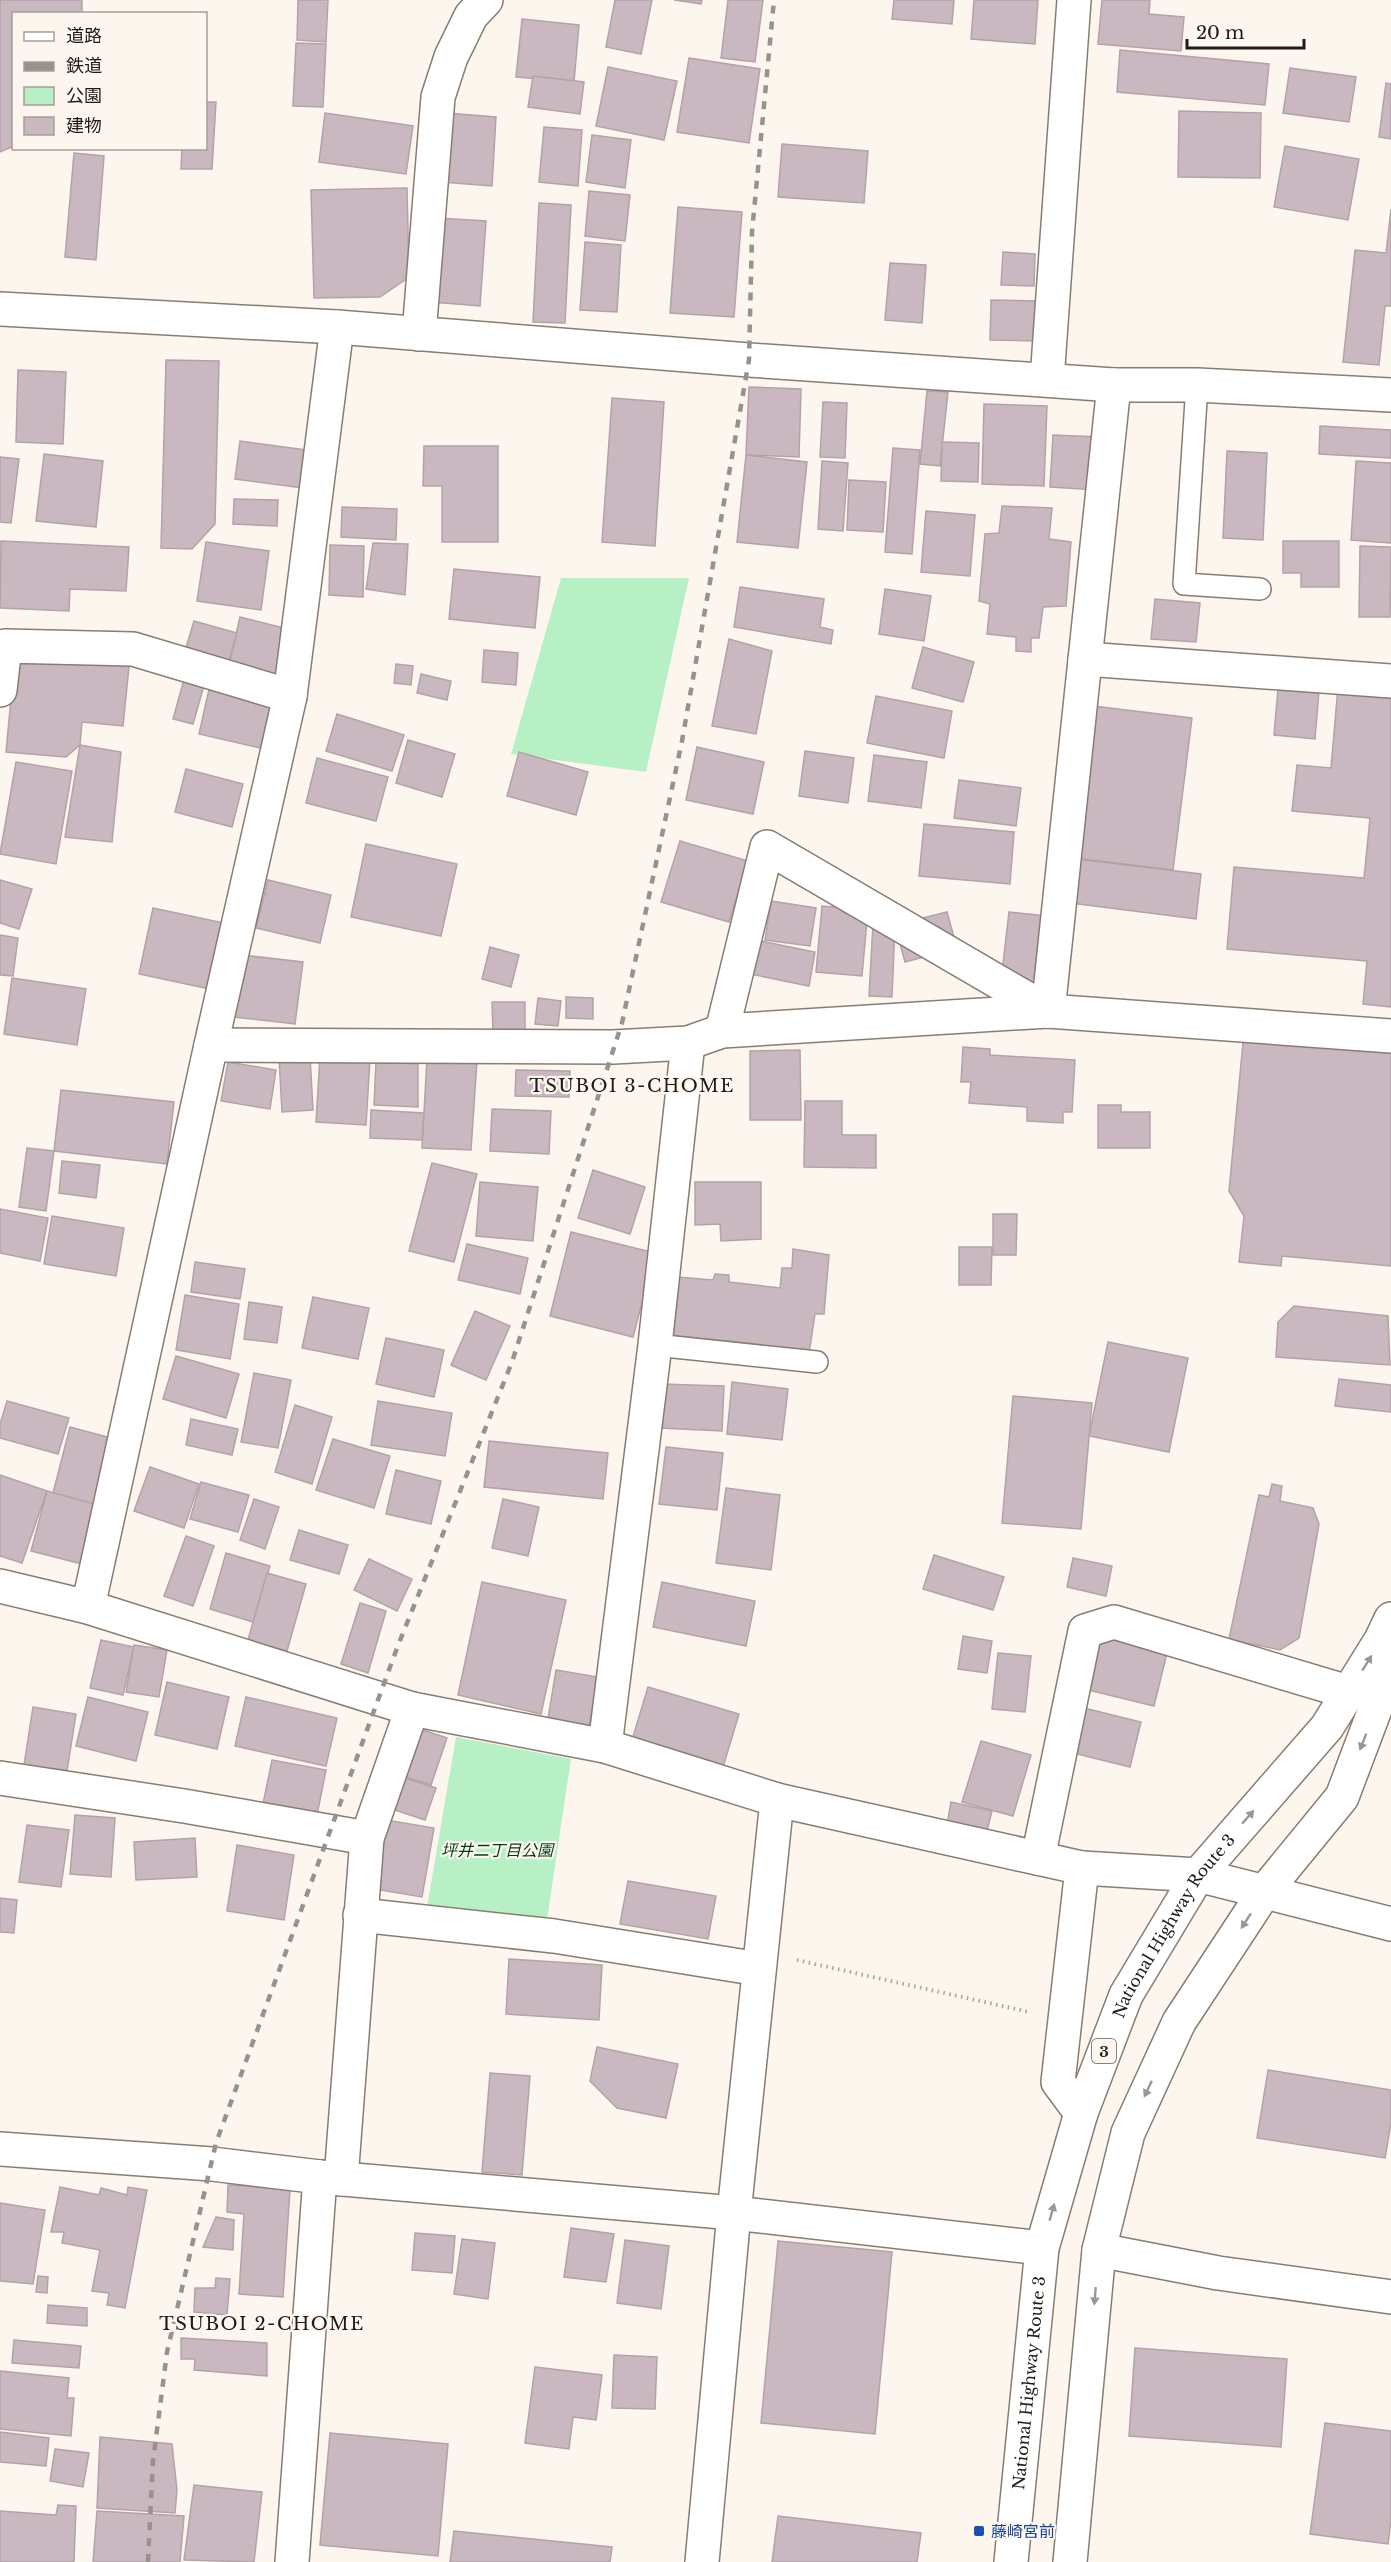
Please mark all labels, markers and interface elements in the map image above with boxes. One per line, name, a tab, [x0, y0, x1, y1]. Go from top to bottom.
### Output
legend	[12, 12, 207, 150]
scale bar	[1187, 12, 1304, 50]
text: 20 m	[1196, 22, 1244, 44]
text: 道路	[66, 25, 102, 47]
text: 鉄道	[66, 55, 102, 77]
text: 公園	[66, 85, 102, 107]
text: 建物	[66, 115, 102, 137]
district label: TSUBOI 3-CHOME	[529, 1075, 735, 1097]
one-way arrow	[1361, 1655, 1372, 1671]
one-way arrow	[1358, 1733, 1368, 1751]
one-way arrow	[1242, 1809, 1255, 1825]
street label: National Highway Route 3	[1108, 1830, 1239, 2021]
park label: 坪井二丁目公園	[441, 1840, 555, 1860]
one-way arrow	[1240, 1912, 1252, 1928]
road number: 3	[1092, 2039, 1116, 2063]
one-way arrow	[1144, 2080, 1153, 2097]
one-way arrow	[1048, 2203, 1057, 2221]
street label: National Highway Route 3	[1008, 2275, 1049, 2491]
one-way arrow	[1090, 2287, 1100, 2306]
district label: TSUBOI 2-CHOME	[159, 2313, 365, 2335]
place label: 藤崎宮前	[991, 2521, 1055, 2541]
marker: 藤崎宮前	[972, 2524, 986, 2538]

